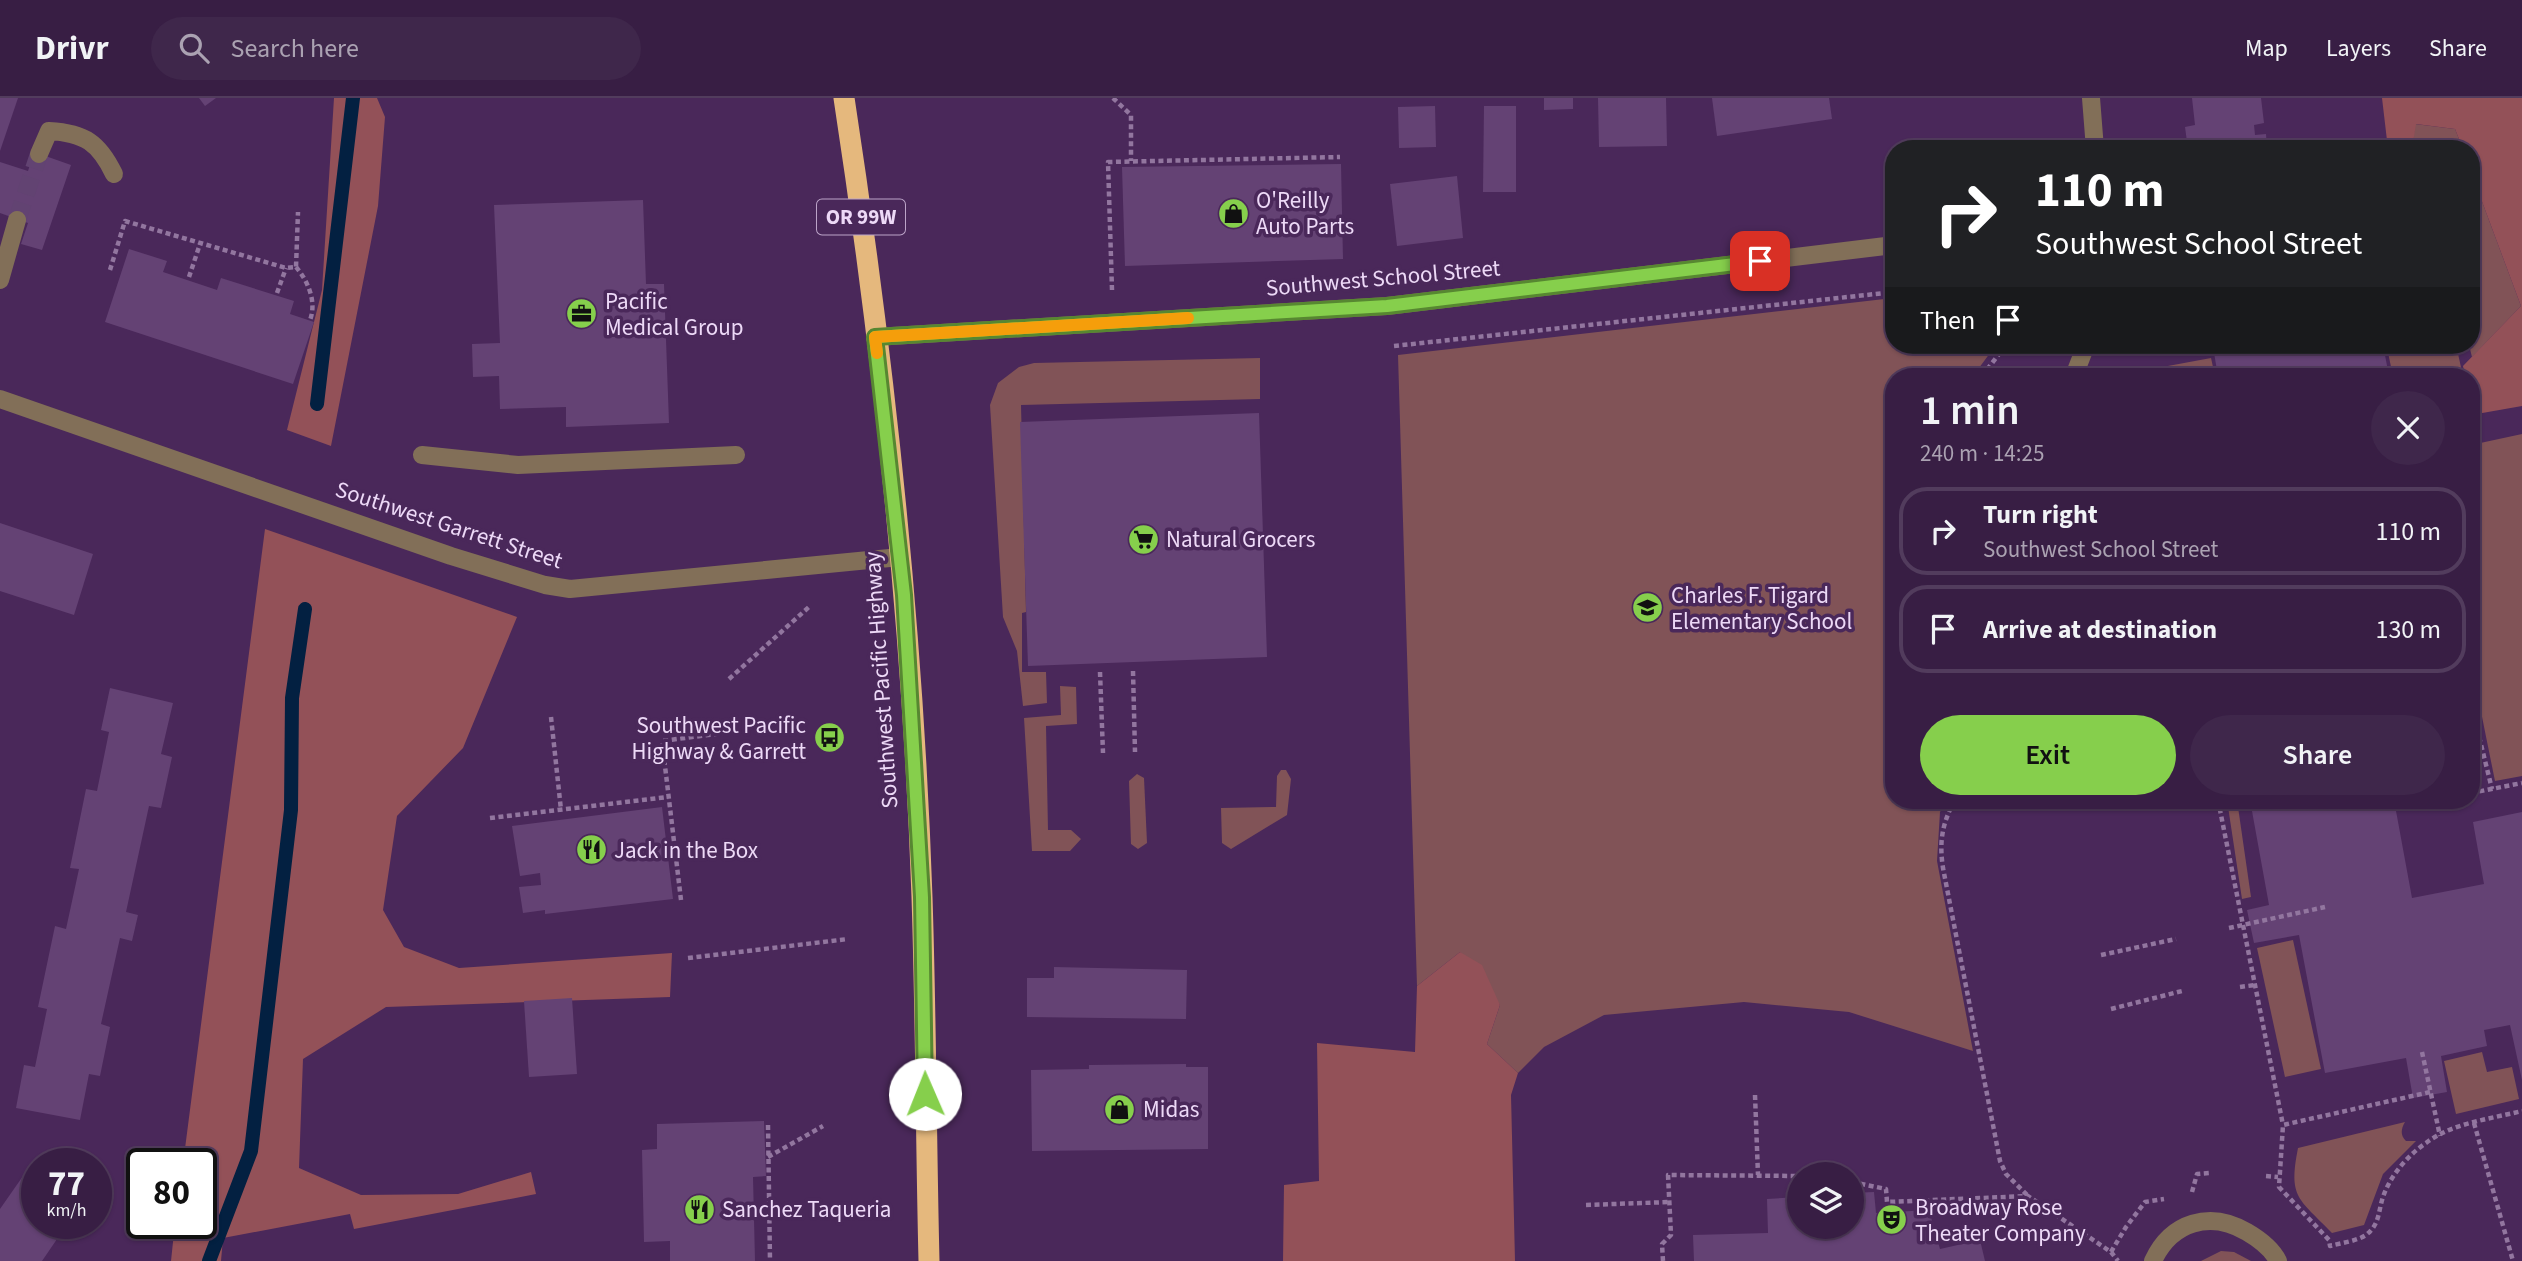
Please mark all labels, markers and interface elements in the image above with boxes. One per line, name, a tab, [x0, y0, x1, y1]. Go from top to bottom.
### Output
search box	[151, 17, 641, 80]
text: Drivr	[35, 25, 109, 72]
icon: search	[175, 29, 213, 67]
text: Search here	[231, 30, 359, 67]
text: Map	[2245, 31, 2288, 66]
text: Layers	[2326, 31, 2391, 66]
text: Share	[2429, 31, 2487, 66]
text: 110 m	[2035, 156, 2164, 226]
icon: right	[1920, 168, 2011, 259]
place label: O'Reilly Auto Parts	[1256, 184, 1354, 243]
shop icon: O'Reilly Auto Parts	[1216, 196, 1250, 230]
road number: OR 99W	[817, 200, 905, 234]
text: Southwest School Street	[2035, 221, 2362, 267]
pin	[1730, 231, 1790, 291]
icon: arrive	[1741, 242, 1779, 280]
street label: Southwest School Street	[1264, 251, 1502, 305]
place label: Pacific Medical Group	[605, 285, 744, 344]
office icon: Pacific Medical Group	[565, 297, 599, 331]
icon: arrive	[1989, 301, 2027, 339]
text: Then	[1920, 302, 1975, 339]
text: 1 min	[1920, 381, 2020, 441]
button: close	[2371, 391, 2445, 465]
text: 240 m · 14:25	[1920, 437, 2044, 470]
street label: Southwest Garrett Street	[331, 473, 567, 577]
text: Turn right	[1983, 496, 2098, 533]
icon: right	[1924, 512, 1962, 550]
text: 110 m	[2375, 513, 2441, 550]
supermarket icon: Natural Grocers	[1126, 522, 1160, 556]
place label: Natural Grocers	[1166, 523, 1315, 556]
text: Southwest School Street	[1983, 533, 2218, 566]
street label: Southwest Pacific Highway	[856, 550, 906, 810]
place label: Charles F. Tigard Elementary School	[1671, 579, 1852, 638]
school or university icon: Charles F. Tigard Elementary School	[1631, 591, 1665, 625]
icon: arrive	[1924, 610, 1962, 648]
text: Arrive at destination	[1983, 611, 2217, 648]
text: 130 m	[2375, 611, 2441, 648]
place label: Southwest Pacific Highway & Garrett	[632, 709, 806, 768]
button: Exit	[1920, 715, 2176, 795]
button: Share	[2190, 715, 2445, 795]
bus stop icon: Southwest Pacific Highway & Garrett	[812, 721, 846, 755]
restaurant icon: Jack in the Box	[574, 833, 608, 867]
place label: Jack in the Box	[614, 834, 758, 867]
position arrow	[888, 1057, 962, 1131]
shop icon: Midas	[1103, 1092, 1137, 1126]
place label: Midas	[1143, 1093, 1199, 1126]
speed limit sign: 80	[126, 1148, 217, 1239]
text: 77	[48, 1159, 85, 1209]
map controls	[1787, 1162, 1864, 1239]
button: layers	[1787, 1162, 1864, 1239]
place label: Broadway Rose Theater Company	[1915, 1191, 2086, 1250]
restaurant icon: Sanchez Taqueria	[682, 1192, 716, 1226]
place label: Sanchez Taqueria	[722, 1193, 891, 1226]
text: km/h	[47, 1198, 86, 1223]
theatre icon: Broadway Rose Theater Company	[1875, 1203, 1909, 1237]

